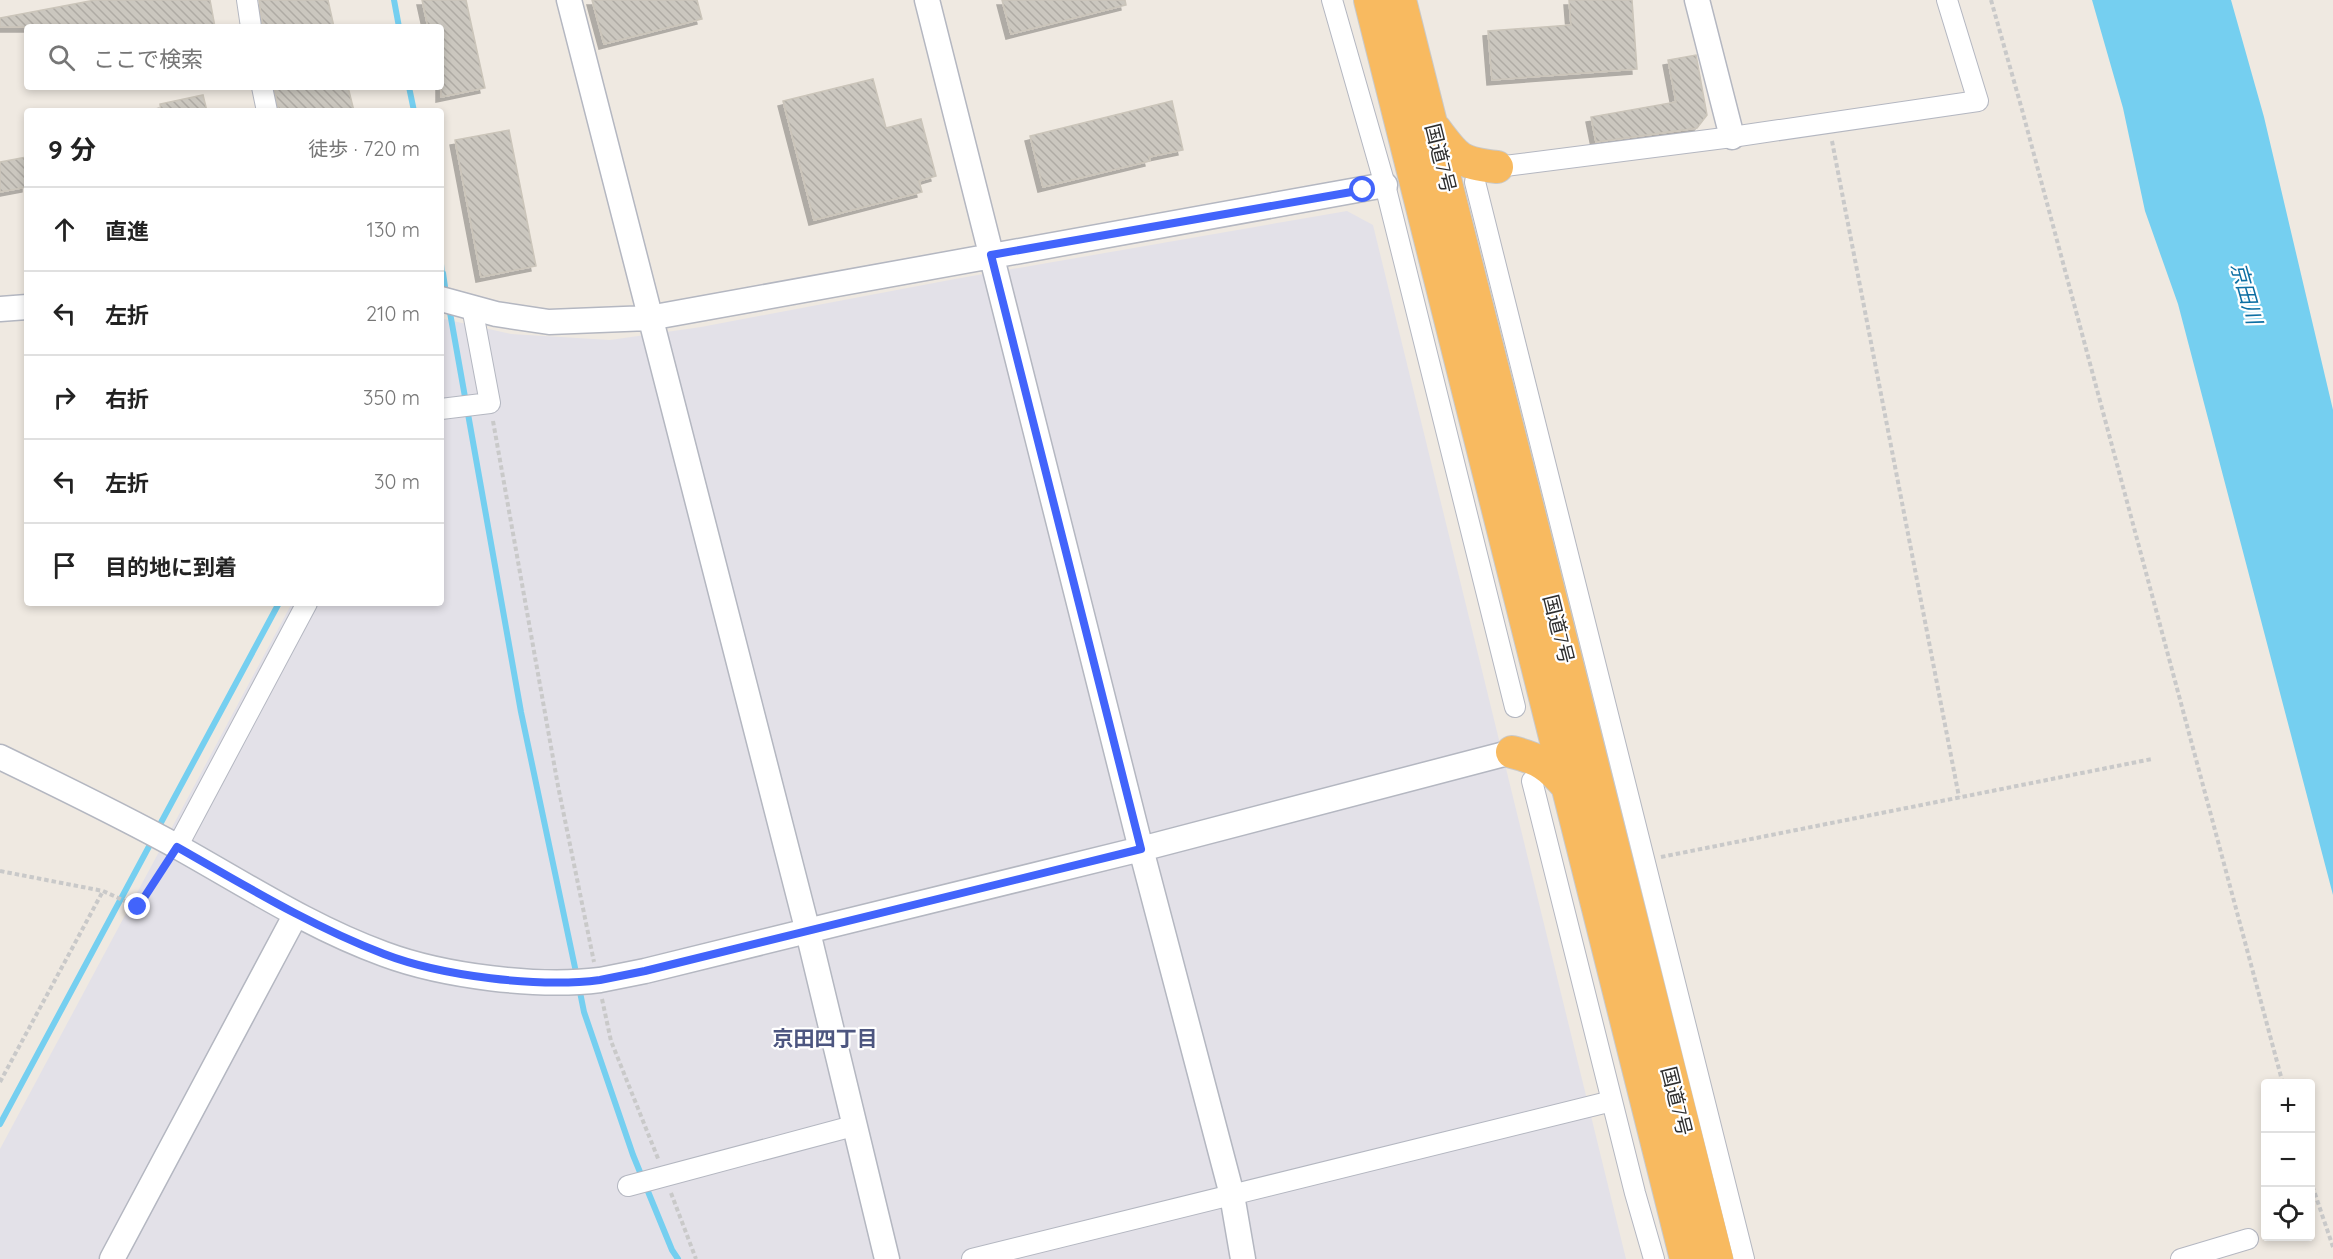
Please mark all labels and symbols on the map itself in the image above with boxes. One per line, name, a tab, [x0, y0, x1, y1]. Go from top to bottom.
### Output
street label: 国道7号	[1420, 121, 1462, 195]
route start	[1349, 176, 1375, 202]
water label: 京田川	[2226, 259, 2269, 329]
street label: 国道7号	[1538, 592, 1580, 666]
route end	[124, 893, 150, 919]
district label: 京田四丁目	[773, 1025, 878, 1051]
street label: 国道7号	[1656, 1064, 1698, 1138]

